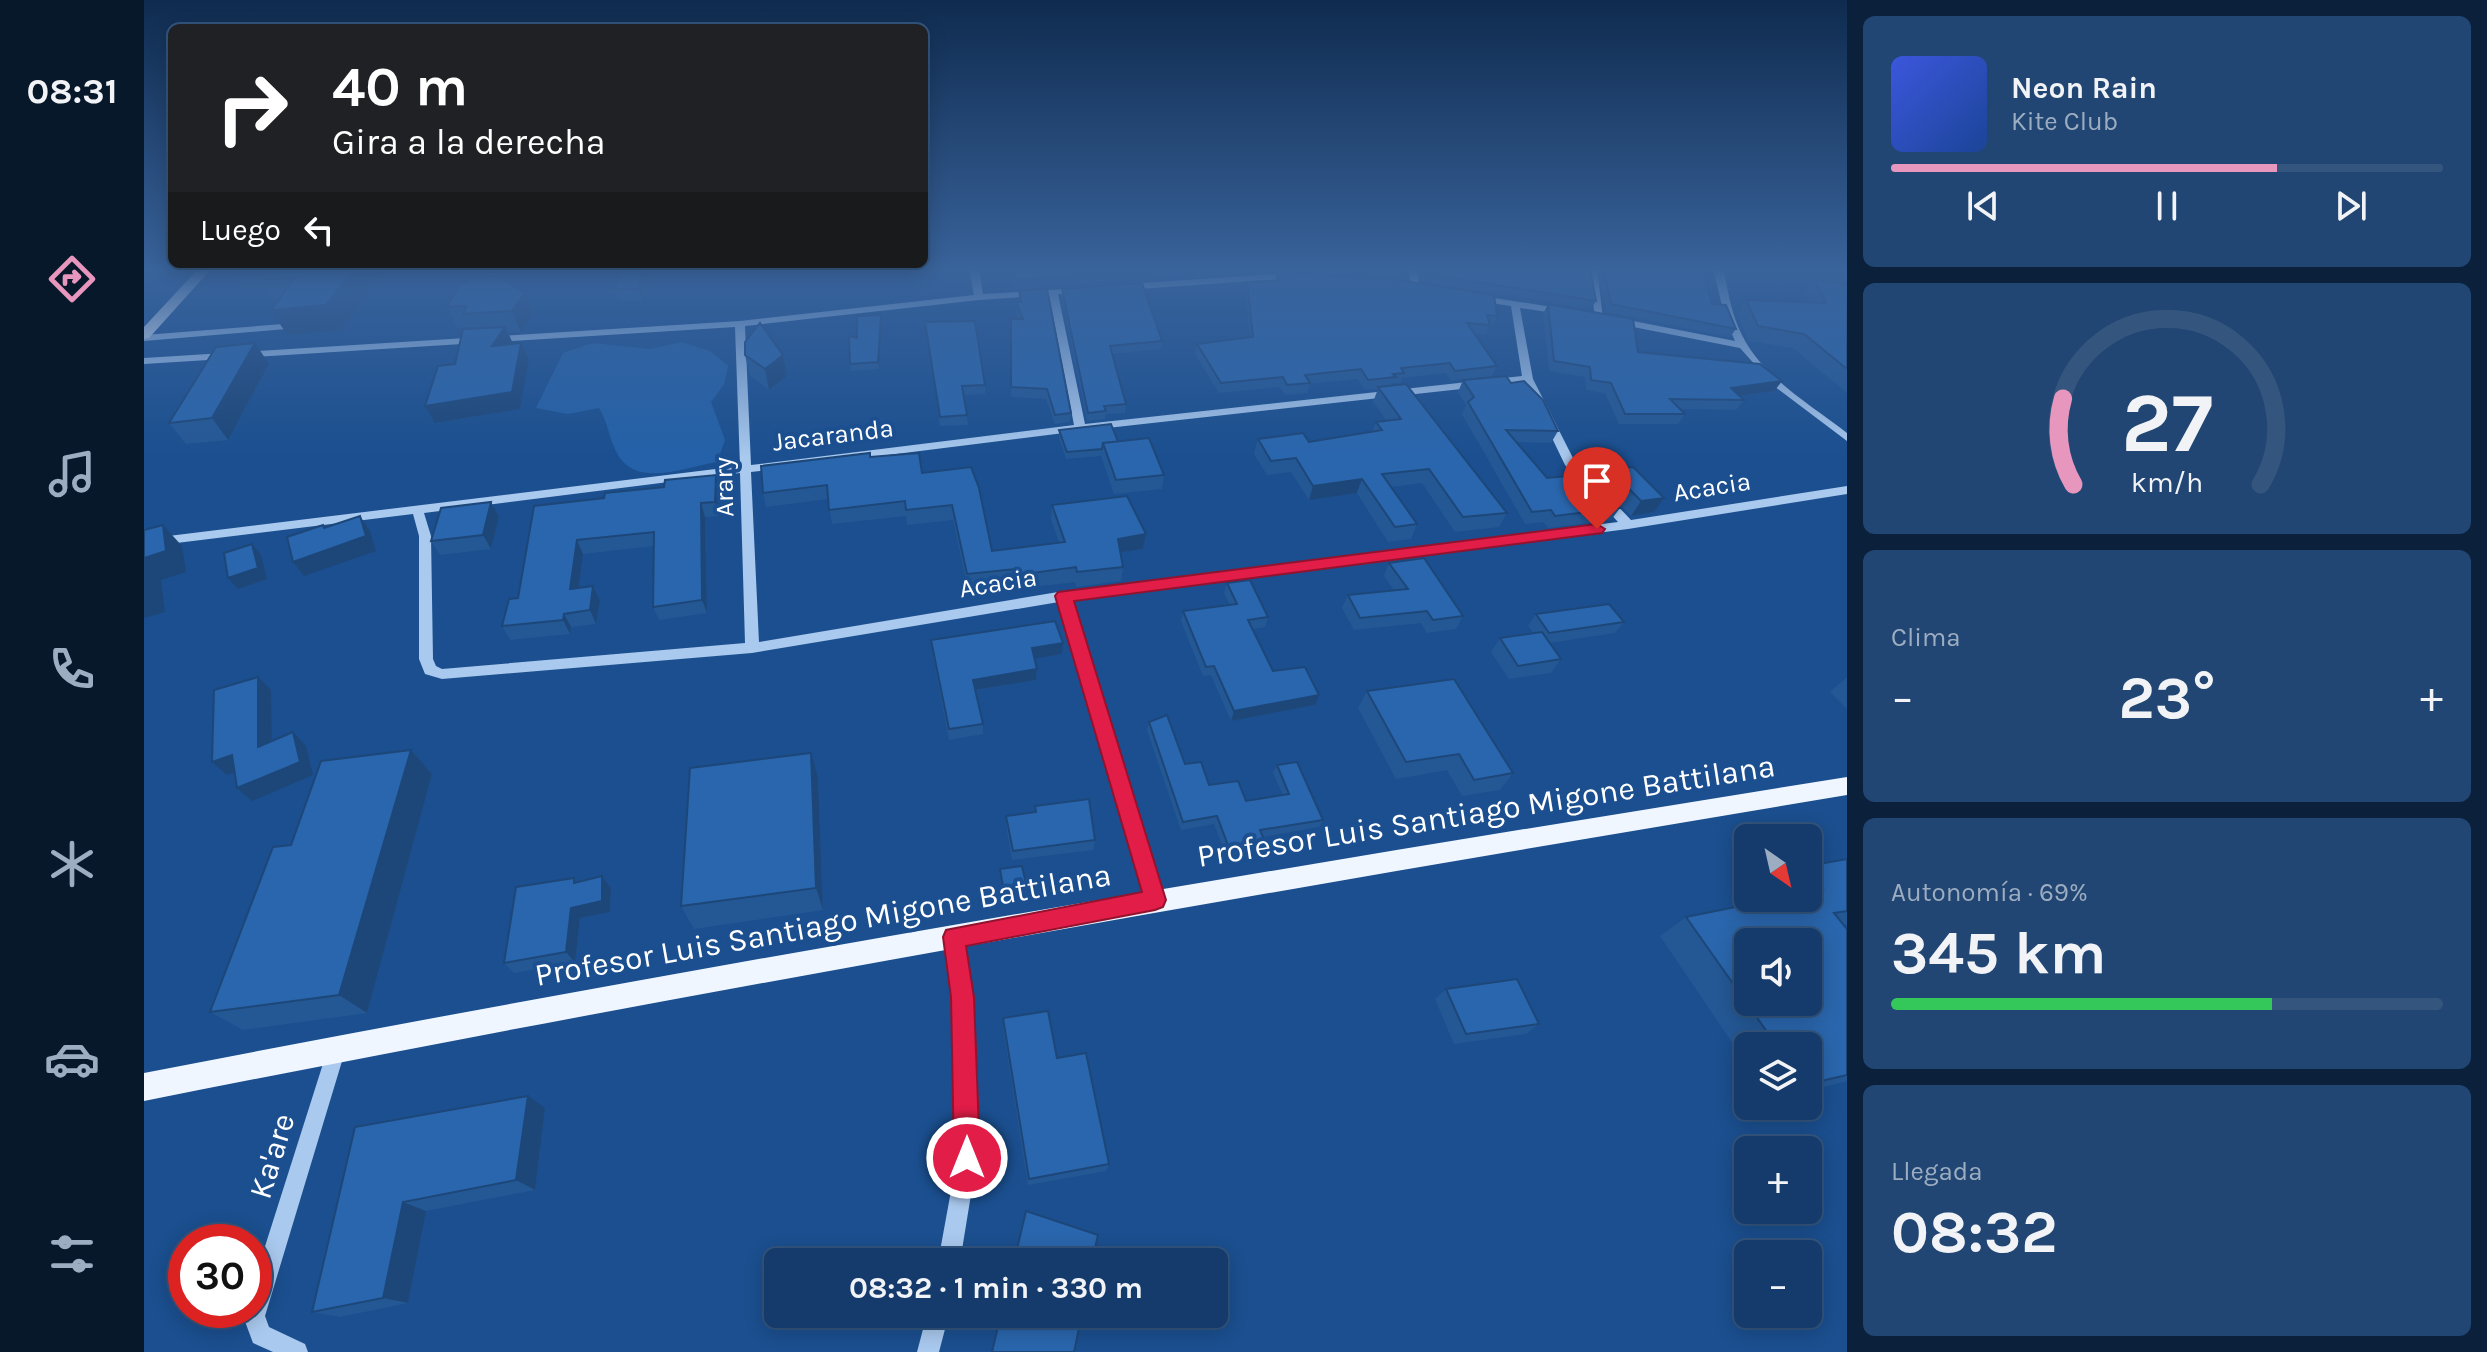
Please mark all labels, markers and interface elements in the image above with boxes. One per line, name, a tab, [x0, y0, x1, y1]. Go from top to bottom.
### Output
text: 40 m	[332, 54, 468, 119]
icon: right	[200, 56, 304, 160]
text: 08:31	[27, 70, 117, 112]
text: Neon Rain	[2011, 70, 2157, 106]
text: Kite Club	[2011, 106, 2118, 137]
text: Gira a la derecha	[332, 121, 606, 163]
icon: previous	[1961, 184, 2005, 228]
icon: pause	[2145, 184, 2189, 228]
icon: next	[2329, 184, 2373, 228]
icon: left	[297, 208, 341, 252]
text: Luego	[200, 212, 281, 248]
icon: directions	[44, 251, 100, 307]
text: 27	[2121, 374, 2213, 471]
street label: Jacaranda	[771, 412, 895, 458]
icon: music	[44, 446, 100, 502]
pin	[1563, 447, 1631, 529]
street label: Arary	[707, 456, 741, 518]
icon: arrive	[1575, 459, 1619, 503]
street label: Acacia	[1671, 466, 1753, 508]
text: km/h	[2131, 466, 2203, 499]
street label: Acacia	[957, 562, 1039, 604]
text: Clima	[1891, 622, 1961, 653]
icon: phone	[44, 641, 100, 697]
text: 23°	[2119, 663, 2215, 733]
text: −	[1891, 672, 1914, 723]
text: +	[2420, 672, 2443, 723]
street label: Profesor Luis Santiago Migone Battilana	[1194, 747, 1778, 875]
north arrow	[1734, 824, 1822, 912]
map controls	[1734, 824, 1822, 1328]
icon: climate	[44, 836, 100, 892]
street label: Profesor Luis Santiago Migone Battilana	[532, 856, 1114, 994]
text: Autonomía · 69%	[1891, 877, 2088, 908]
text: 345 km	[1891, 918, 2107, 988]
button: sound	[1734, 928, 1822, 1016]
icon: car	[44, 1031, 100, 1087]
button: layers	[1734, 1032, 1822, 1120]
street label: Ka'are	[242, 1109, 302, 1203]
position arrow	[925, 1116, 1009, 1200]
button: +	[1734, 1136, 1822, 1224]
text: Llegada	[1891, 1156, 1983, 1187]
text: 08:32	[1891, 1197, 2058, 1267]
speed limit sign: 30	[168, 1224, 272, 1328]
icon: filters	[44, 1226, 100, 1282]
button: −	[1734, 1240, 1822, 1328]
text: 08:32 · 1 min · 330 m	[849, 1270, 1143, 1306]

